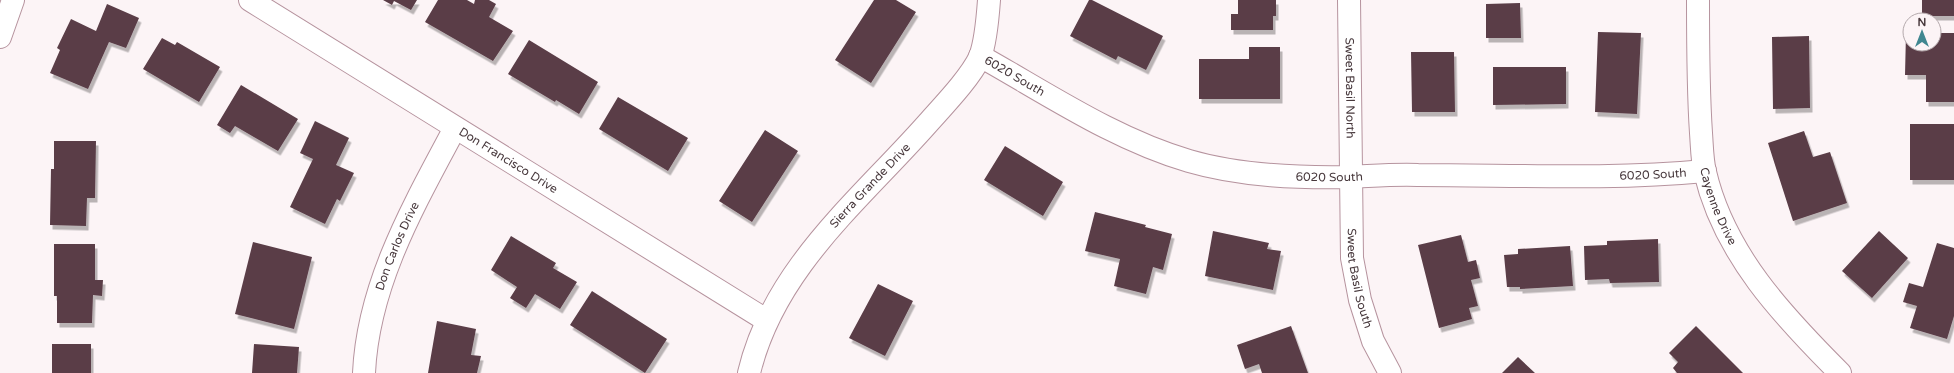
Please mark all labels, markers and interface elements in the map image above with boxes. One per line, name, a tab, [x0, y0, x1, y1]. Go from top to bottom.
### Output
north arrow	[1902, 12, 1942, 52]
text: N	[1918, 16, 1926, 29]
street label: Sweet Basil North	[1342, 37, 1358, 139]
street label: 6020 South	[982, 53, 1047, 99]
street label: Don Francisco Drive	[456, 124, 561, 196]
street label: Sierra Grande Drive	[827, 140, 913, 231]
street label: 6020 South	[1619, 166, 1687, 183]
street label: Cayenne Drive	[1697, 166, 1740, 248]
street label: 6020 South	[1295, 169, 1363, 184]
street label: Don Carlos Drive	[373, 199, 422, 292]
street label: Sweet Basil South	[1345, 228, 1375, 330]

